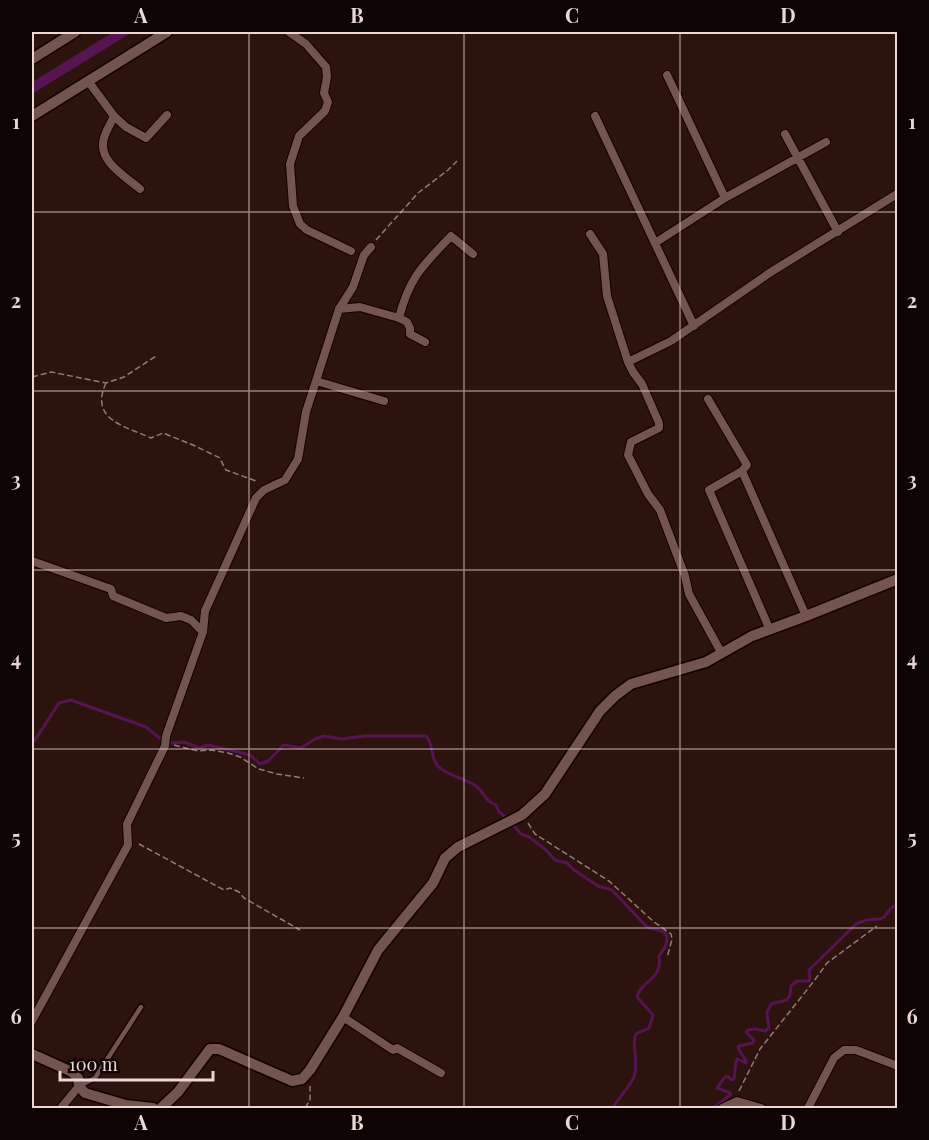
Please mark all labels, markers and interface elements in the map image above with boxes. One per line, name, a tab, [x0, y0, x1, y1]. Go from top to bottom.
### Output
text: A	[133, 1, 148, 28]
text: B	[350, 1, 364, 28]
text: C	[565, 1, 579, 28]
text: D	[780, 1, 796, 28]
text: 1	[12, 107, 20, 134]
text: 1	[908, 107, 916, 134]
text: 2	[11, 286, 21, 313]
text: 2	[907, 286, 917, 313]
text: 3	[11, 465, 21, 492]
text: 3	[907, 465, 917, 492]
text: 4	[11, 644, 21, 671]
text: 4	[907, 644, 917, 671]
text: 5	[11, 823, 21, 850]
text: 5	[907, 823, 917, 850]
text: 6	[10, 1002, 22, 1029]
text: 6	[906, 1002, 918, 1029]
scale bar	[60, 1044, 213, 1082]
text: 100 m	[69, 1052, 118, 1076]
text: A	[133, 1108, 148, 1135]
text: B	[350, 1108, 364, 1135]
text: C	[565, 1108, 579, 1135]
text: D	[780, 1108, 796, 1135]

